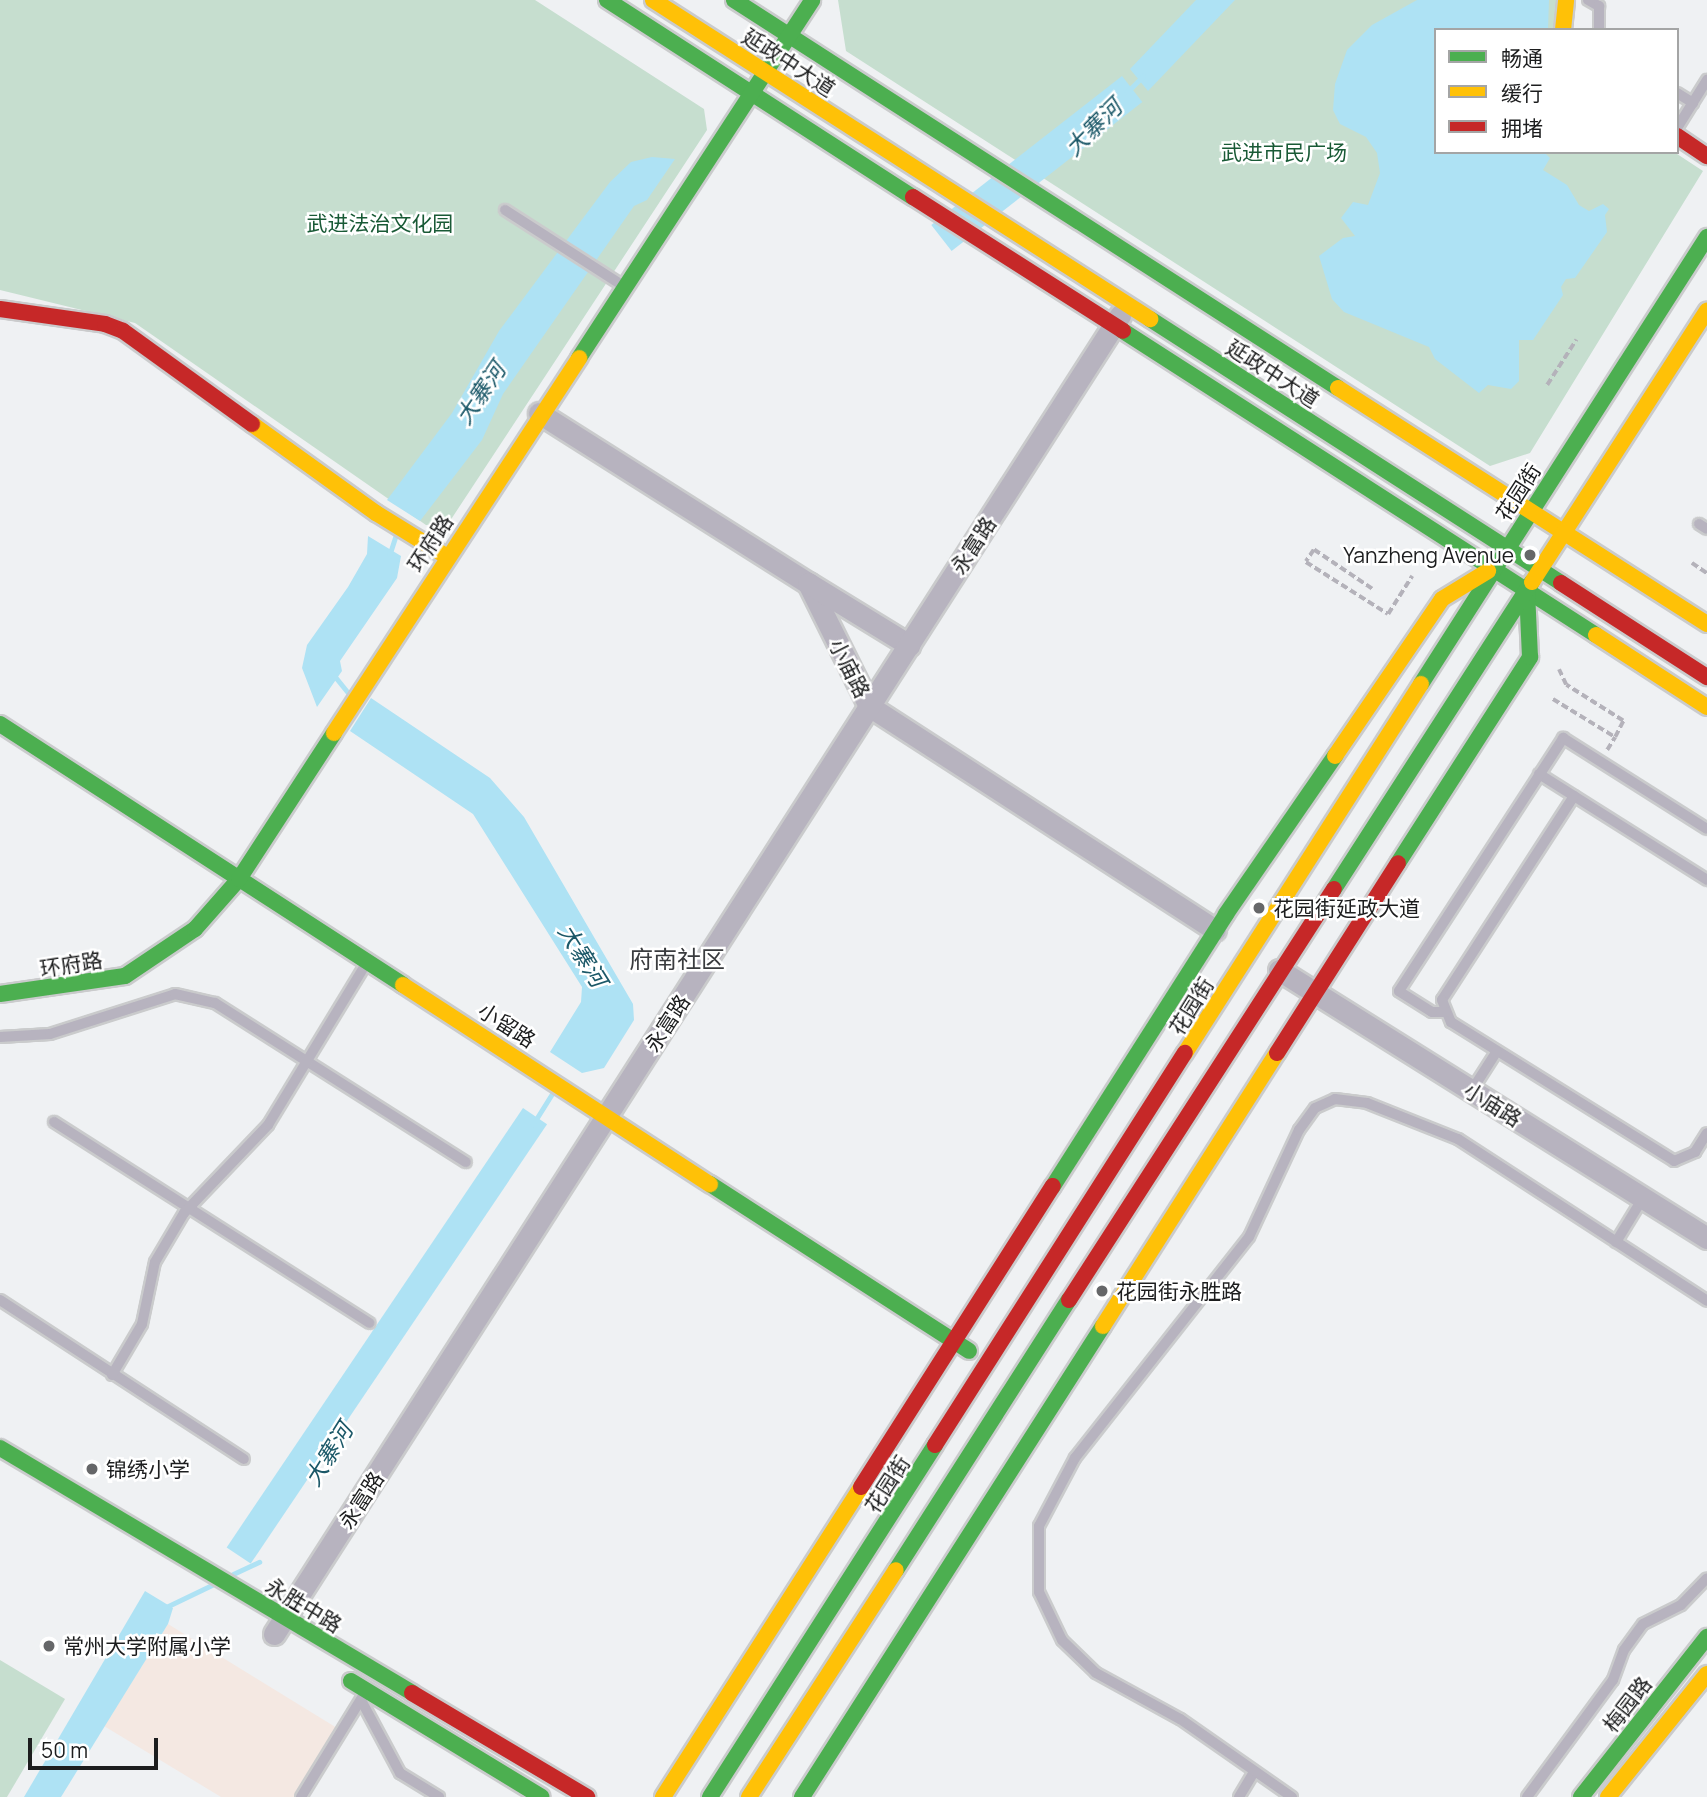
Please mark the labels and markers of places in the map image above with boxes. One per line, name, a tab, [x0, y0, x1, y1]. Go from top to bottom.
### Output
place label: Yanzheng Avenue	[1343, 542, 1514, 568]
marker: Yanzheng Avenue	[1520, 545, 1540, 565]
place label: 花园街延政大道	[1273, 895, 1420, 921]
marker: 花园街延政大道	[1251, 900, 1267, 916]
place label: 花园街永胜路	[1116, 1278, 1242, 1304]
marker: 花园街永胜路	[1094, 1283, 1110, 1299]
place label: 锦绣小学	[106, 1456, 190, 1482]
marker: 锦绣小学	[84, 1461, 100, 1477]
place label: 常州大学附属小学	[63, 1633, 231, 1659]
marker: 常州大学附属小学	[41, 1638, 57, 1654]

